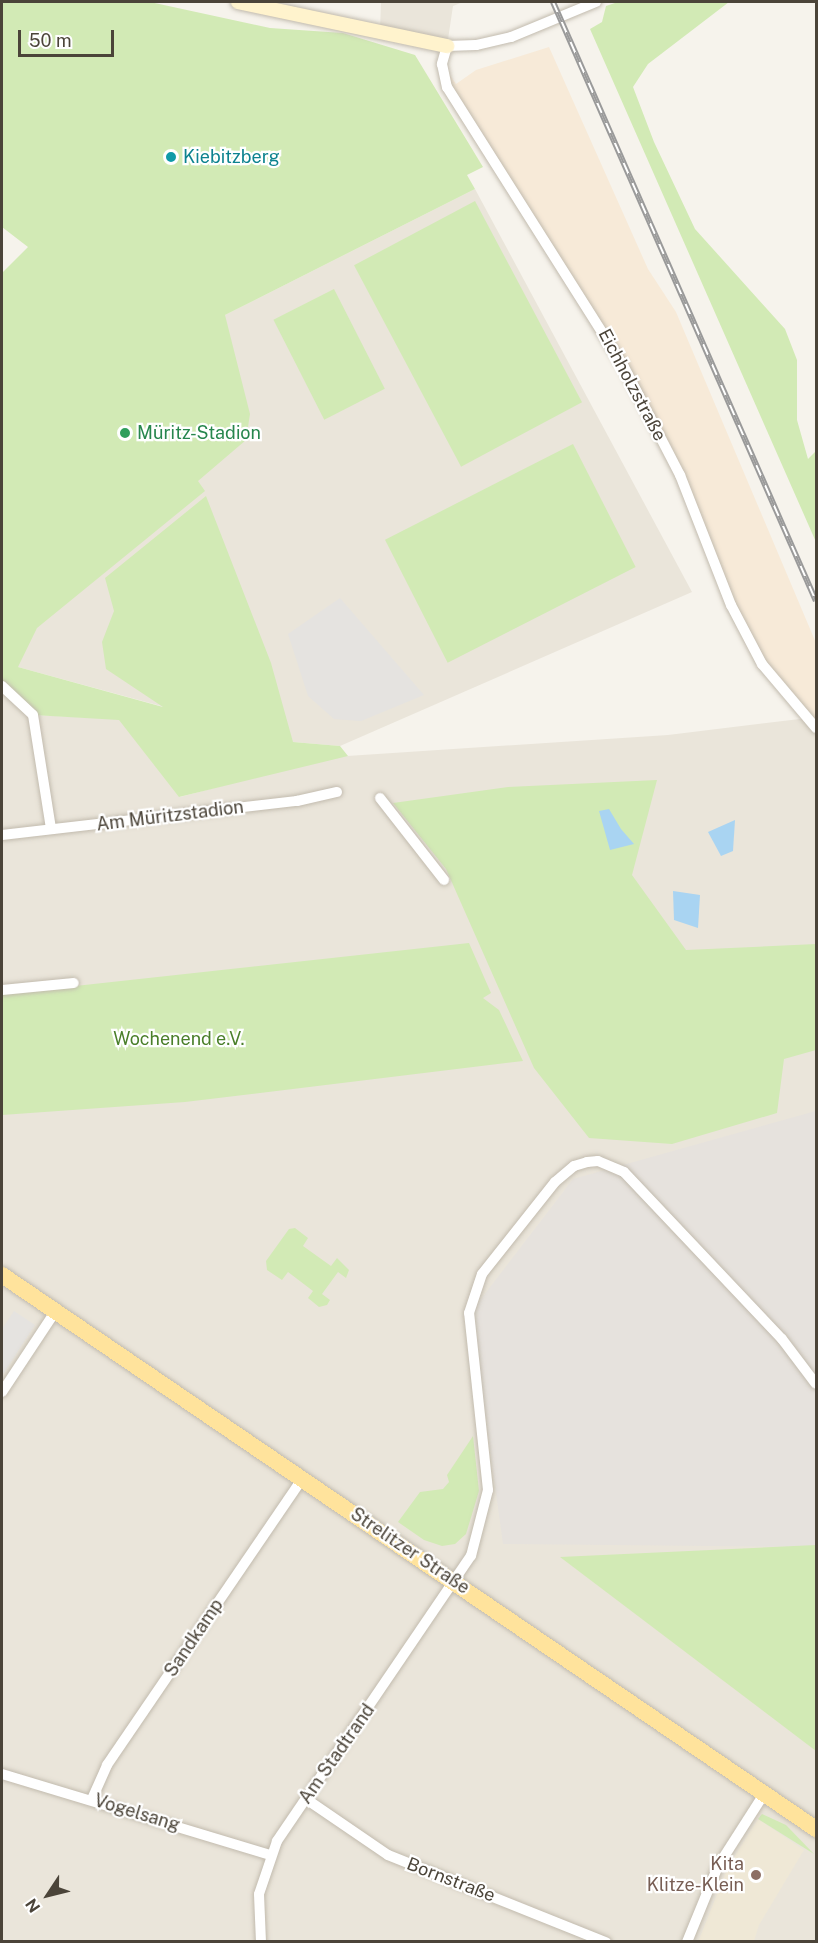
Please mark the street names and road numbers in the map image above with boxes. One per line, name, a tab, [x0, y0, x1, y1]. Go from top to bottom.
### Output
street label: Eichholzstraße	[593, 325, 671, 445]
street label: Am Müritzstadion	[95, 796, 245, 836]
street label: Strelitzer Straße	[346, 1503, 474, 1599]
street label: Sandkamp	[160, 1595, 228, 1681]
street label: Am Stadtrand	[295, 1700, 379, 1808]
street label: Vogelsang	[92, 1790, 182, 1836]
street label: Bornstraße	[404, 1853, 498, 1907]

